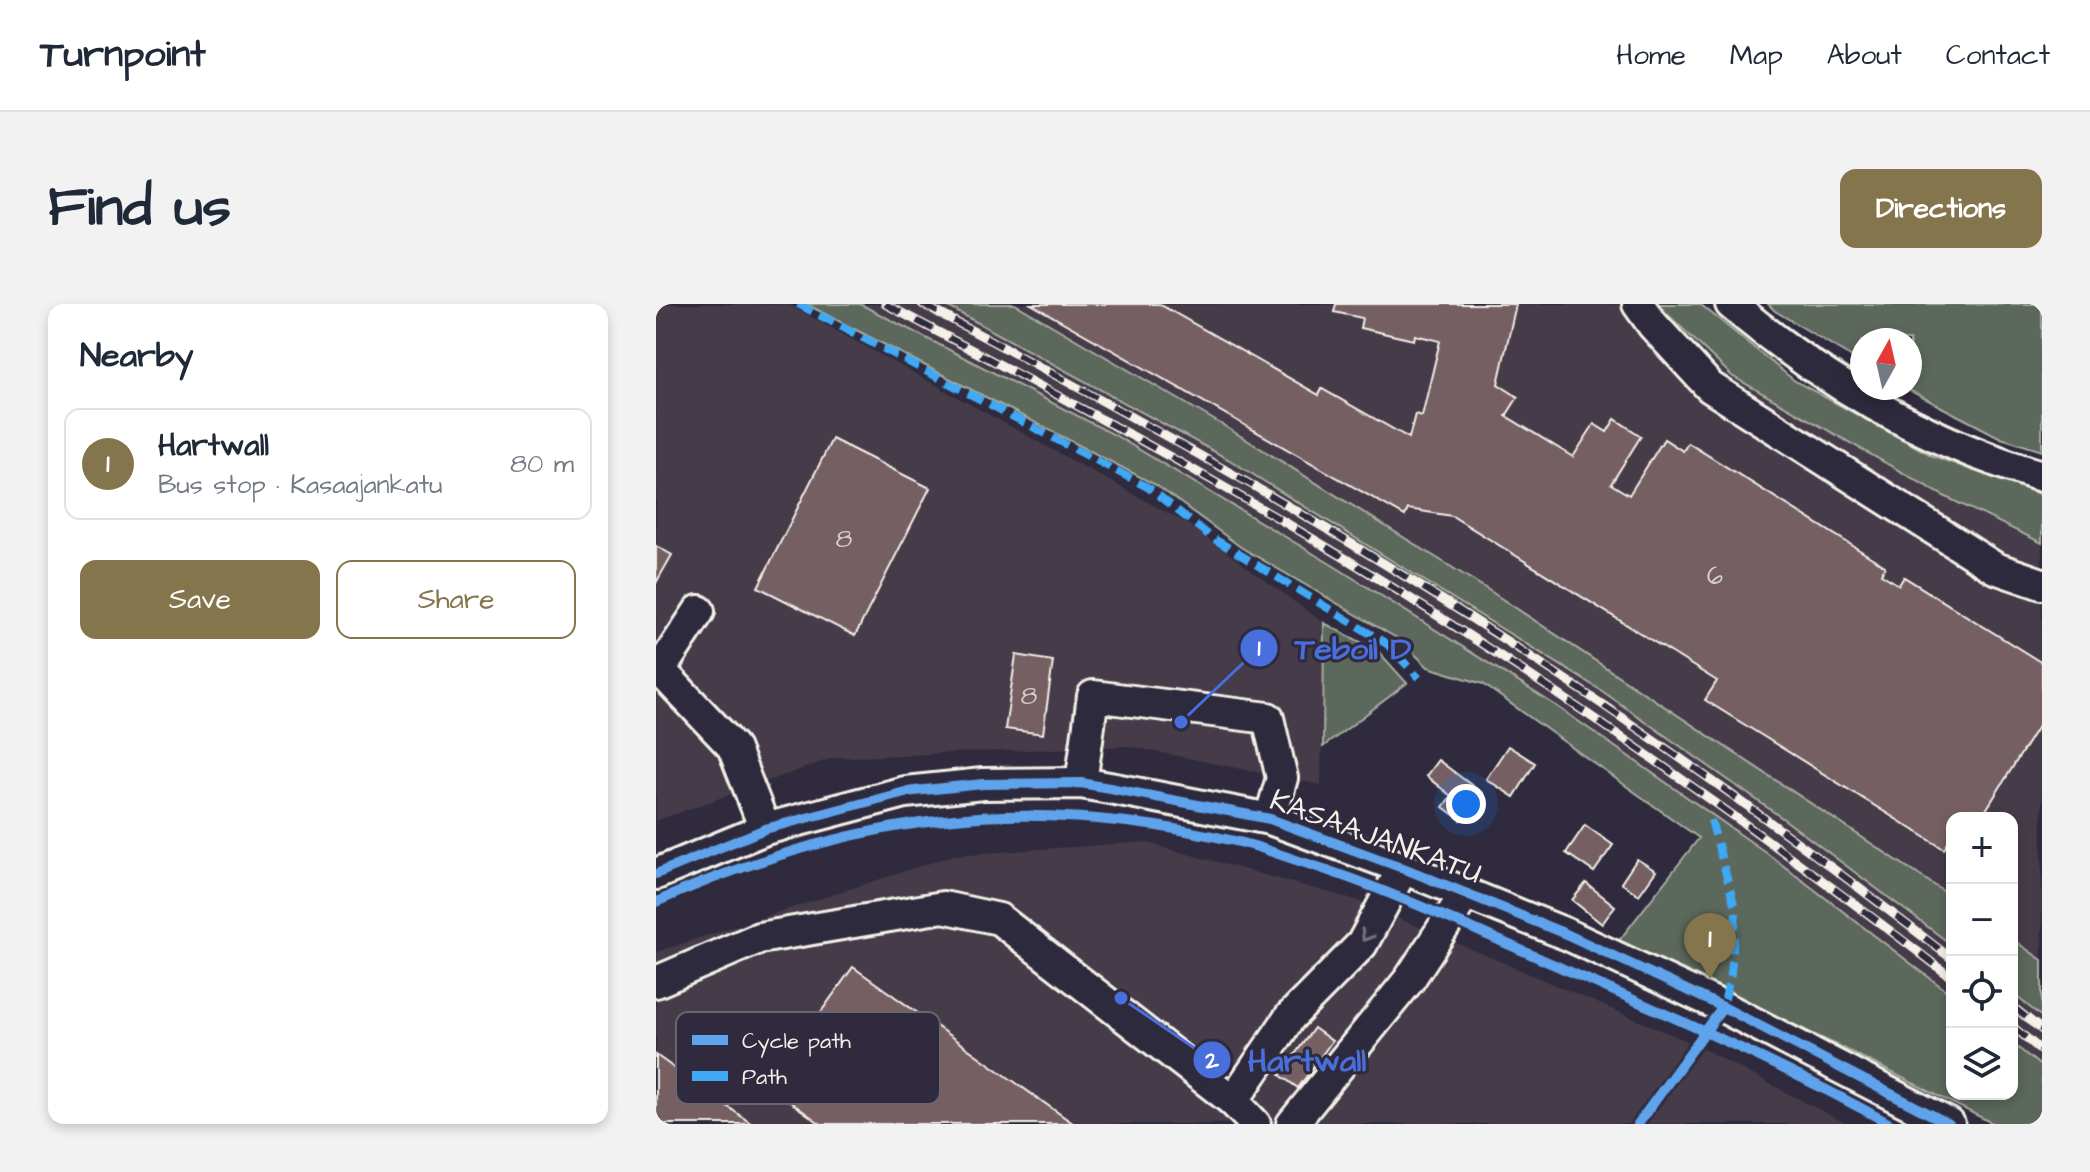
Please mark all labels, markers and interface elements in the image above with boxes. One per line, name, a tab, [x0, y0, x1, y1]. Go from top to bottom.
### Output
text: Turnpoint	[40, 29, 206, 81]
text: Home	[1616, 36, 1686, 75]
text: Map	[1730, 36, 1783, 75]
text: About	[1827, 36, 1902, 75]
text: Contact	[1946, 36, 2050, 75]
text: Find us	[48, 169, 231, 247]
button: Directions	[1840, 169, 2042, 248]
north arrow	[1850, 328, 1922, 400]
text: Nearby	[80, 332, 194, 380]
text: Hartwall	[158, 425, 269, 467]
text: 1	[106, 446, 110, 482]
text: 80 m	[510, 446, 574, 482]
text: Bus stop · Kasaajankatu	[158, 467, 443, 503]
house number: 8	[836, 521, 853, 557]
house number: 6	[1707, 558, 1723, 594]
button: Save	[80, 560, 320, 639]
button: Share	[336, 560, 576, 639]
callout: Teboil D	[1239, 620, 1427, 676]
text: Teboil D	[1294, 627, 1412, 672]
text: 1	[1257, 632, 1261, 666]
house number: 8	[1021, 678, 1038, 714]
street label: KASAAJANKATU	[1264, 779, 1487, 895]
your location	[1446, 784, 1486, 824]
map controls	[1946, 812, 2018, 1100]
button: +	[1946, 812, 2018, 884]
button: −	[1946, 884, 2018, 956]
pin: 1	[1684, 913, 1736, 979]
one-way arrow	[1360, 927, 1375, 942]
button: locate	[1946, 956, 2018, 1028]
legend	[676, 1012, 940, 1104]
text: Cycle path	[742, 1026, 851, 1058]
button: layers	[1946, 1028, 2018, 1100]
callout: Hartwall	[1192, 1032, 1382, 1088]
text: Hartwall	[1248, 1039, 1366, 1084]
text: 2	[1204, 1044, 1219, 1078]
text: Path	[742, 1062, 787, 1093]

